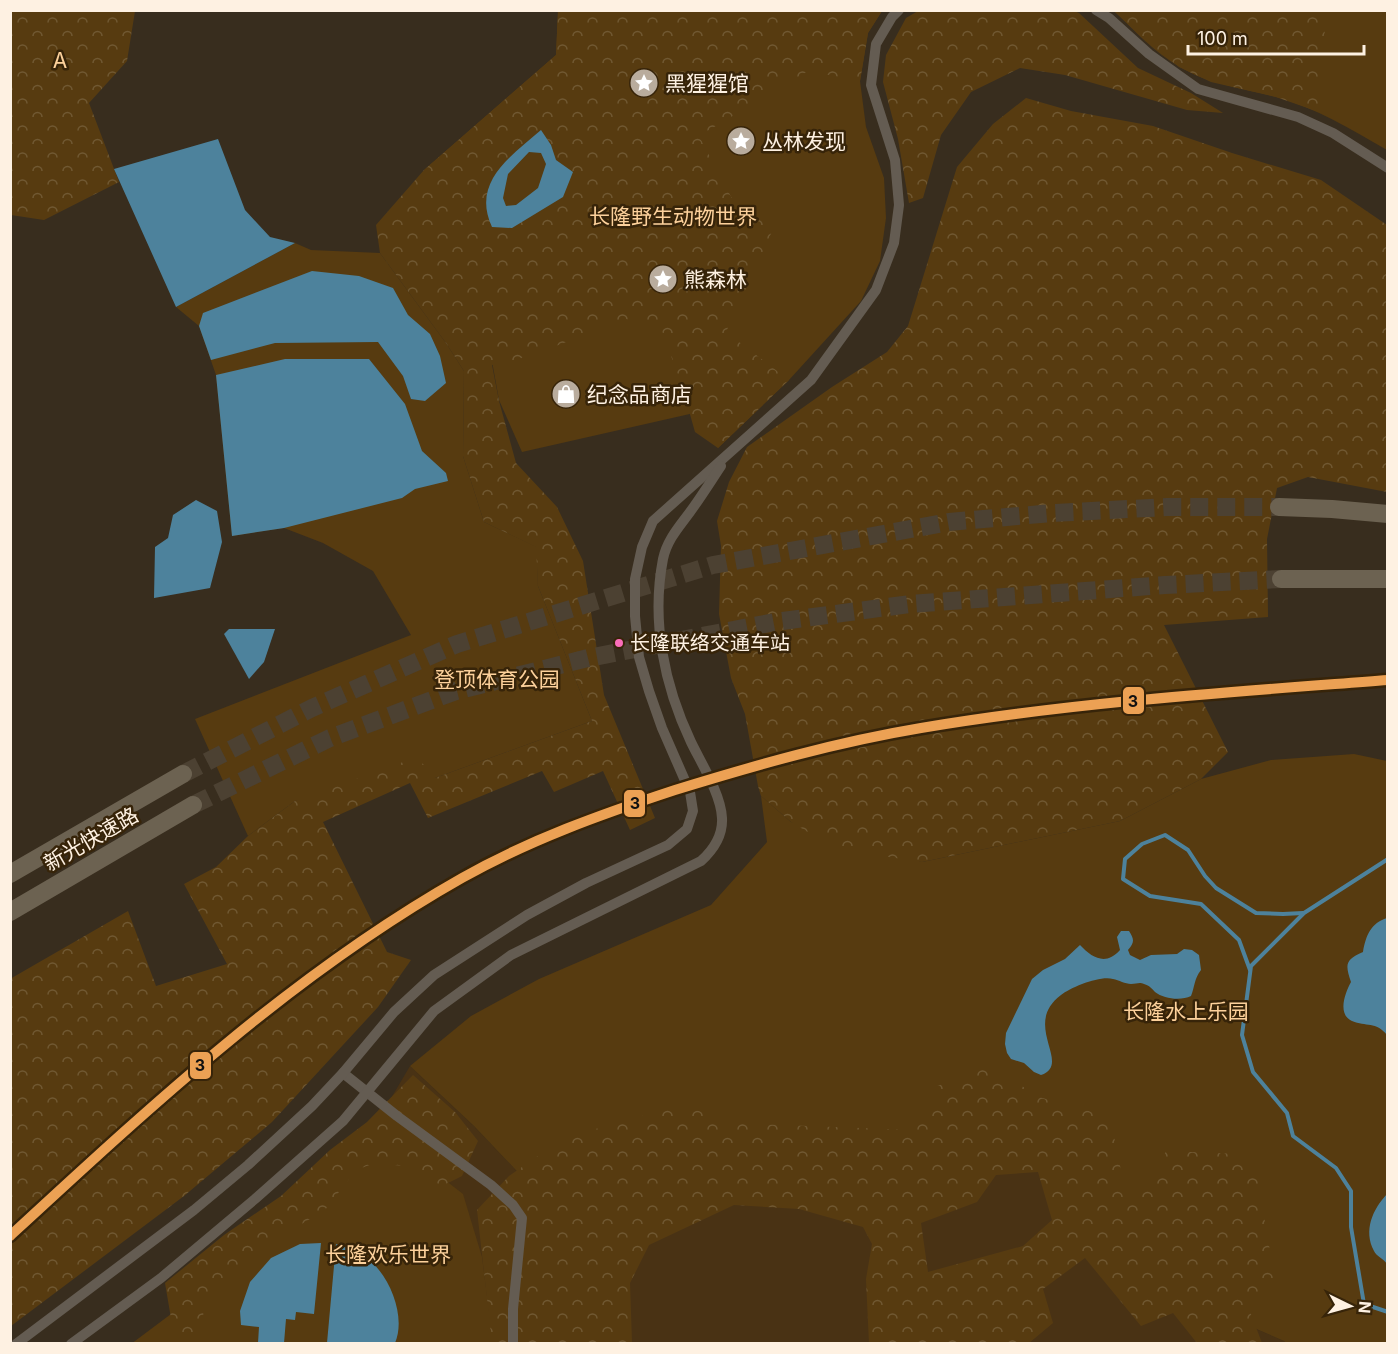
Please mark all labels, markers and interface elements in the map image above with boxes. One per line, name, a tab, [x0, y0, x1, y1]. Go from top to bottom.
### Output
scale bar	[1188, 18, 1364, 56]
text: 100 m	[1197, 28, 1248, 49]
park label: A	[53, 48, 67, 73]
place icon: 黑猩猩馆	[628, 67, 660, 99]
place label: 黑猩猩馆	[665, 71, 749, 96]
place icon: 丛林发现	[725, 125, 757, 157]
place label: 丛林发现	[762, 129, 846, 154]
park label: 长隆野生动物世界	[589, 204, 757, 229]
place icon: 熊森林	[647, 263, 679, 295]
place label: 熊森林	[684, 267, 747, 292]
shop icon: 纪念品商店	[550, 378, 582, 410]
place label: 纪念品商店	[587, 382, 692, 407]
place label: 长隆联络交通车站	[630, 631, 790, 655]
marker: 长隆联络交通车站	[613, 637, 625, 649]
park label: 登顶体育公园	[434, 667, 560, 692]
line badge: 3	[1122, 686, 1145, 715]
text: 3	[1128, 691, 1138, 711]
line badge: 3	[623, 789, 646, 818]
text: 3	[630, 793, 640, 813]
street label: 新光快速路	[39, 802, 143, 876]
park label: 长隆水上乐园	[1123, 999, 1249, 1024]
line badge: 3	[189, 1051, 212, 1080]
text: 3	[195, 1055, 205, 1075]
park label: 长隆欢乐世界	[325, 1242, 451, 1267]
north arrow	[1320, 1276, 1380, 1336]
text: N	[1354, 1300, 1375, 1314]

